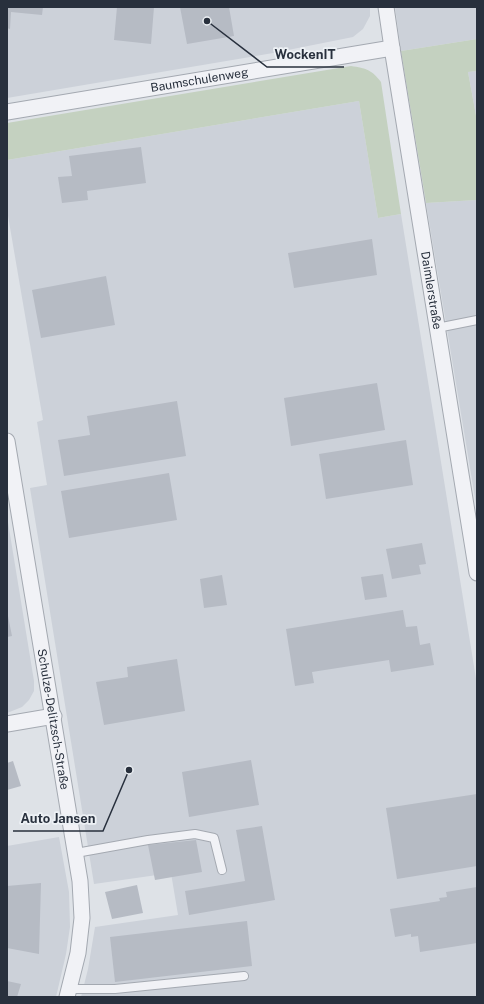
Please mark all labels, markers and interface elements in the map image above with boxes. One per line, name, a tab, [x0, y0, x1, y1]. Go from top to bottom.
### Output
callout: WockenIT	[267, 42, 344, 67]
text: WockenIT	[275, 47, 335, 62]
street label: Baumschulenweg	[149, 65, 249, 95]
street label: Daimlerstraße	[418, 250, 444, 331]
street label: Schulze-Delitzsch-Straße	[35, 648, 72, 791]
callout: Auto Jansen	[13, 806, 103, 831]
text: Auto Jansen	[21, 811, 95, 826]

